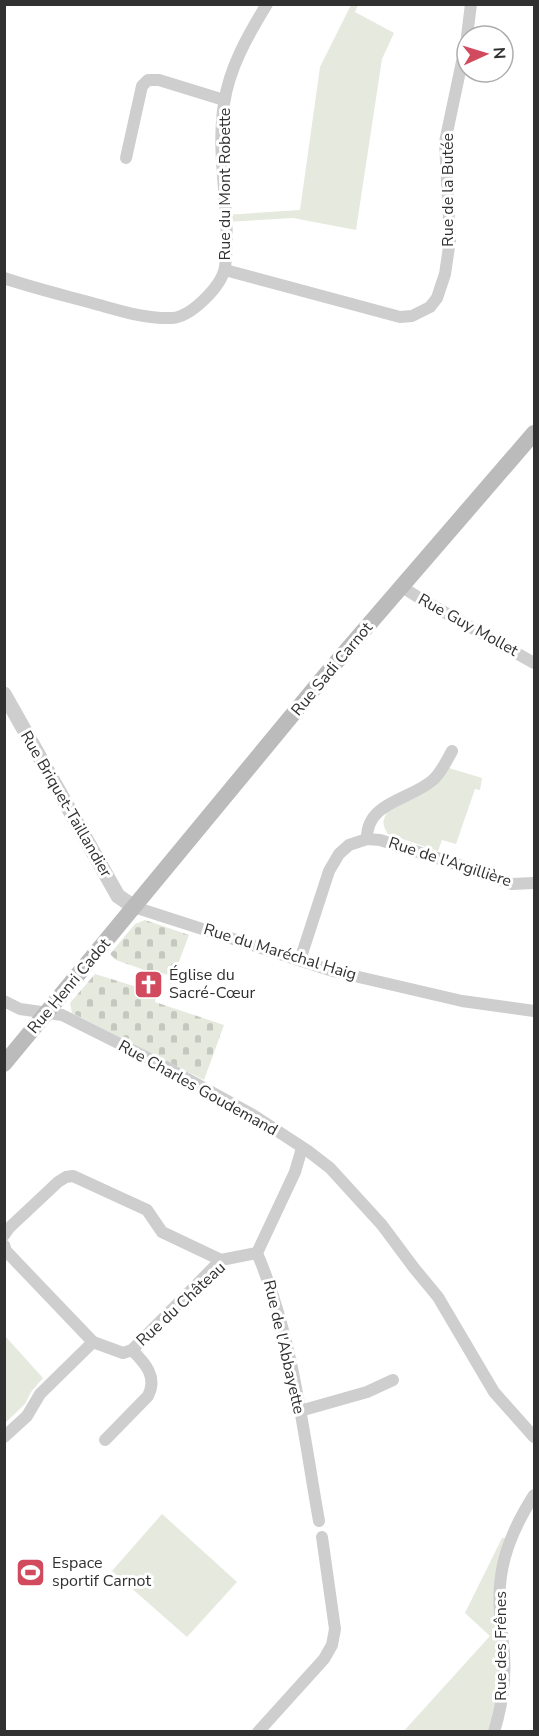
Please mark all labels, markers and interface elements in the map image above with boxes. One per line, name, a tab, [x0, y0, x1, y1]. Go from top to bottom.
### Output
north arrow	[455, 24, 515, 84]
text: N	[488, 46, 510, 60]
street label: Rue du Mont Robette	[214, 108, 236, 260]
street label: Rue de la Butée	[437, 133, 459, 247]
street label: Rue Guy Mollet	[414, 588, 522, 662]
street label: Rue Sadi Carnot	[286, 617, 378, 721]
street label: Rue Briquet-Taillandier	[15, 727, 117, 882]
street label: Rue de l'Argillière	[386, 832, 514, 892]
street label: Rue du Maréchal Haig	[201, 918, 359, 986]
street label: Rue Henri Cadot	[23, 933, 116, 1038]
place label: Église du Sacré-Cœur	[169, 964, 256, 1004]
church icon: Église du Sacré-Cœur	[132, 968, 164, 1000]
street label: Rue Charles Goudemand	[114, 1035, 282, 1141]
street label: Rue du Château	[132, 1257, 230, 1351]
street label: Rue de l'Abbayette	[258, 1278, 310, 1416]
place label: Espace sportif Carnot	[52, 1552, 151, 1592]
sports icon: Espace sportif Carnot	[15, 1556, 47, 1588]
street label: Rue des Frênes	[490, 1591, 512, 1701]

